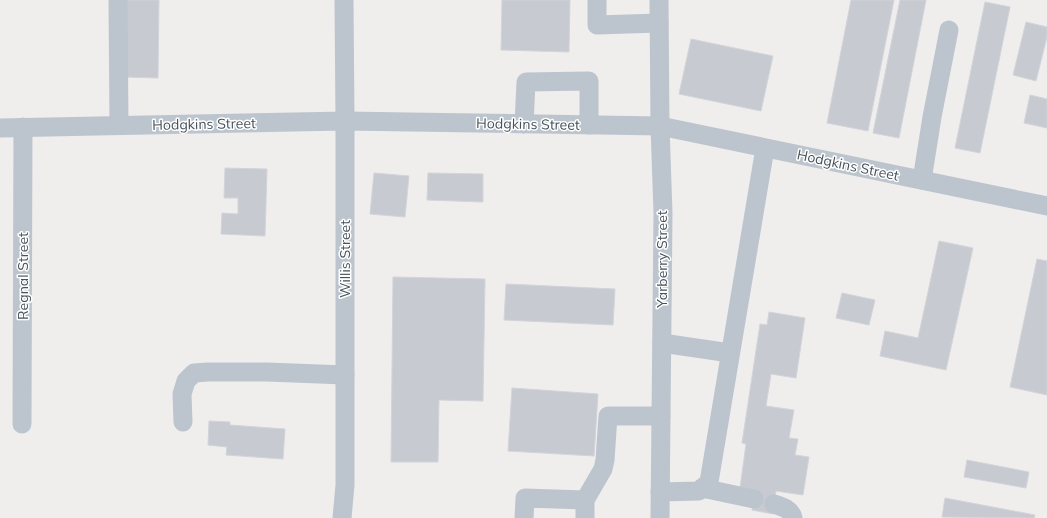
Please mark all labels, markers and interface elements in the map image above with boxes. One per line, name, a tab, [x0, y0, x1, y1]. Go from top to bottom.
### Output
street label: Hodgkins Street	[152, 114, 256, 134]
street label: Hodgkins Street	[476, 114, 580, 134]
street label: Hodgkins Street	[795, 145, 901, 185]
street label: Yarberry Street	[653, 210, 671, 309]
street label: Willis Street	[336, 220, 354, 298]
street label: Regnal Street	[14, 232, 32, 320]

